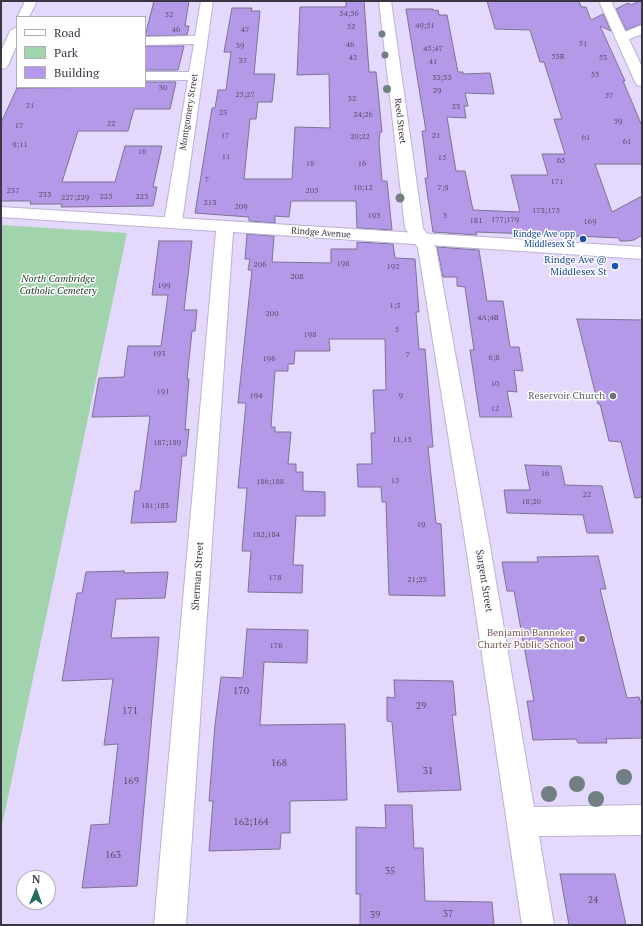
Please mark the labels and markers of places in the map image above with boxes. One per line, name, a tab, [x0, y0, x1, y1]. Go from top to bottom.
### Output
place label: Rindge Ave opp Middlesex St	[513, 229, 575, 250]
marker: Rindge Ave opp Middlesex St	[578, 234, 588, 244]
place label: Rindge Ave @ Middlesex St	[544, 254, 607, 278]
marker: Rindge Ave @ Middlesex St	[610, 261, 620, 271]
place label: Reservoir Church	[528, 390, 605, 402]
marker: Reservoir Church	[608, 391, 618, 401]
place label: Benjamin Banneker Charter Public School	[478, 627, 574, 650]
marker: Benjamin Banneker Charter Public School	[577, 634, 587, 644]

